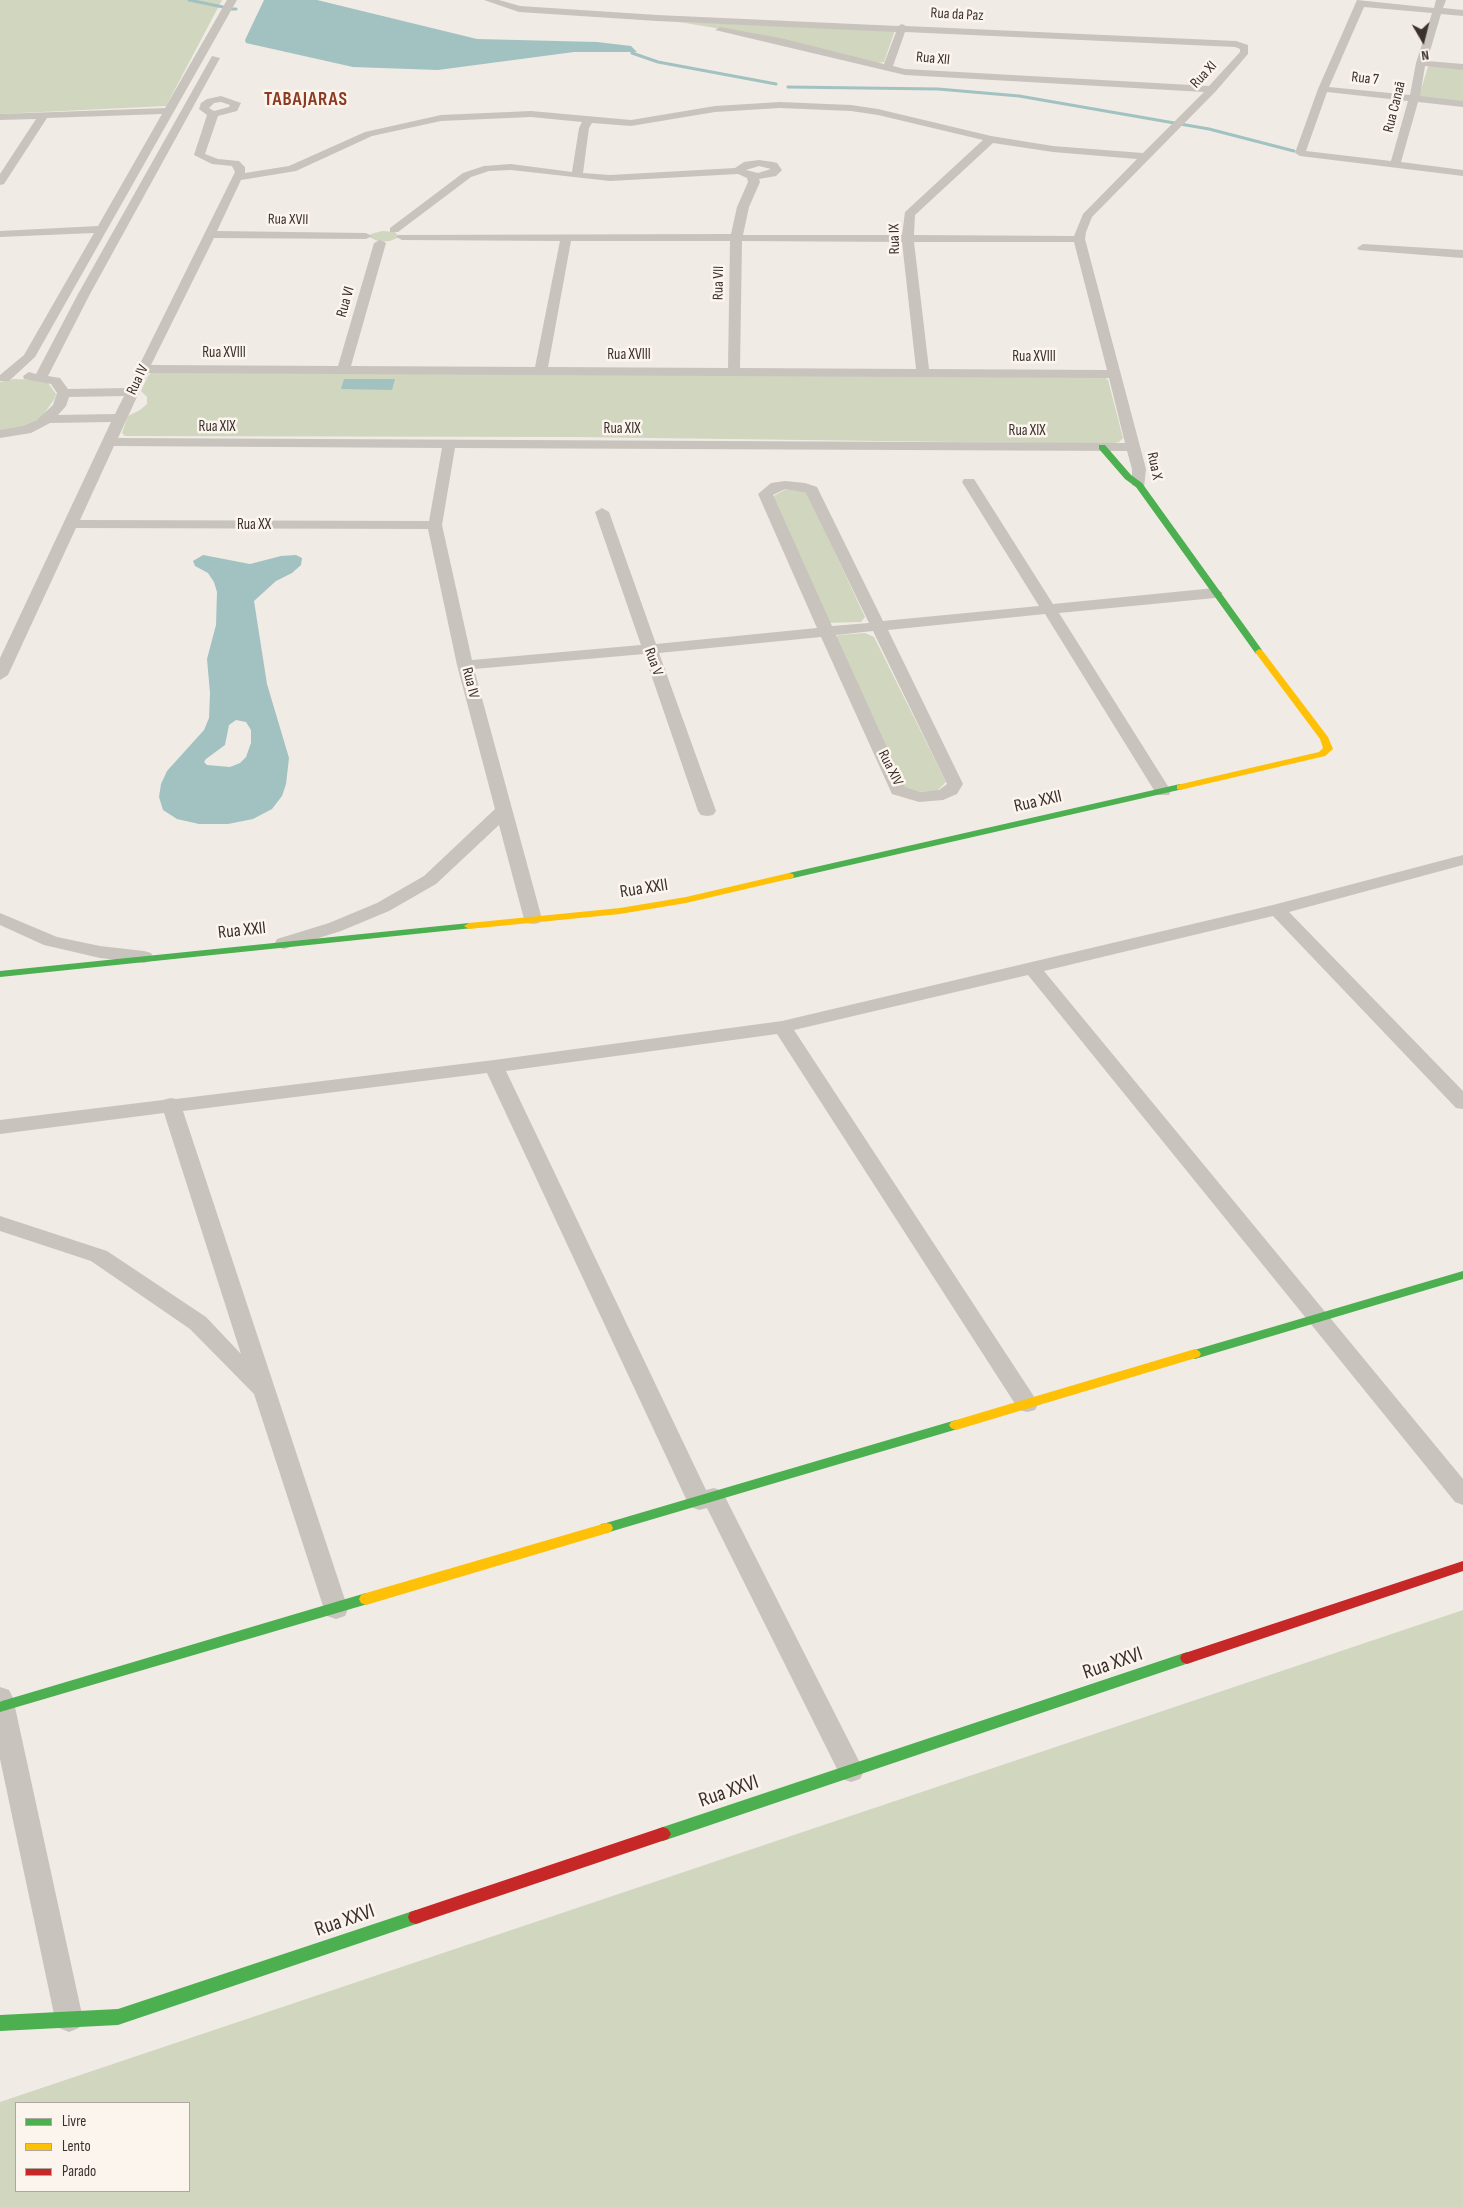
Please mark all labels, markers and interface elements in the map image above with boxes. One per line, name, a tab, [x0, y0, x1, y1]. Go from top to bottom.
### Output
street label: Rua da Paz	[930, 5, 984, 25]
north arrow	[1398, 15, 1448, 65]
text: N	[1420, 46, 1430, 64]
street label: Rua XII	[915, 49, 951, 69]
street label: Rua XI	[1187, 58, 1221, 92]
street label: Rua 7	[1350, 69, 1380, 89]
street label: Rua Canaã	[1380, 80, 1410, 134]
district label: TABAJARAS	[263, 89, 349, 111]
street label: Rua XVII	[268, 211, 308, 229]
street label: Rua IX	[886, 223, 904, 255]
street label: Rua VII	[710, 266, 728, 300]
street label: Rua VI	[333, 285, 359, 319]
street label: Rua XVIII	[202, 344, 246, 362]
street label: Rua XVIII	[607, 346, 651, 364]
street label: Rua XVIII	[1012, 348, 1056, 366]
street label: Rua IV	[123, 362, 153, 398]
street label: Rua XIX	[198, 418, 236, 436]
street label: Rua XIX	[603, 420, 641, 438]
street label: Rua XIX	[1008, 422, 1046, 440]
street label: Rua X	[1142, 451, 1166, 481]
street label: Rua XX	[237, 516, 271, 534]
street label: Rua V	[640, 646, 666, 678]
street label: Rua IV	[458, 666, 482, 700]
street label: Rua XIV	[873, 747, 907, 789]
street label: Rua XXII	[1012, 786, 1064, 818]
street label: Rua XXII	[618, 875, 670, 903]
street label: Rua XXII	[217, 918, 267, 944]
street label: Rua XXVI	[1080, 1642, 1146, 1686]
street label: Rua XXVI	[696, 1770, 762, 1814]
street label: Rua XXVI	[312, 1899, 378, 1943]
legend	[15, 2102, 190, 2192]
text: Livre	[62, 2112, 86, 2131]
text: Lento	[62, 2137, 91, 2156]
text: Parado	[62, 2162, 96, 2181]

